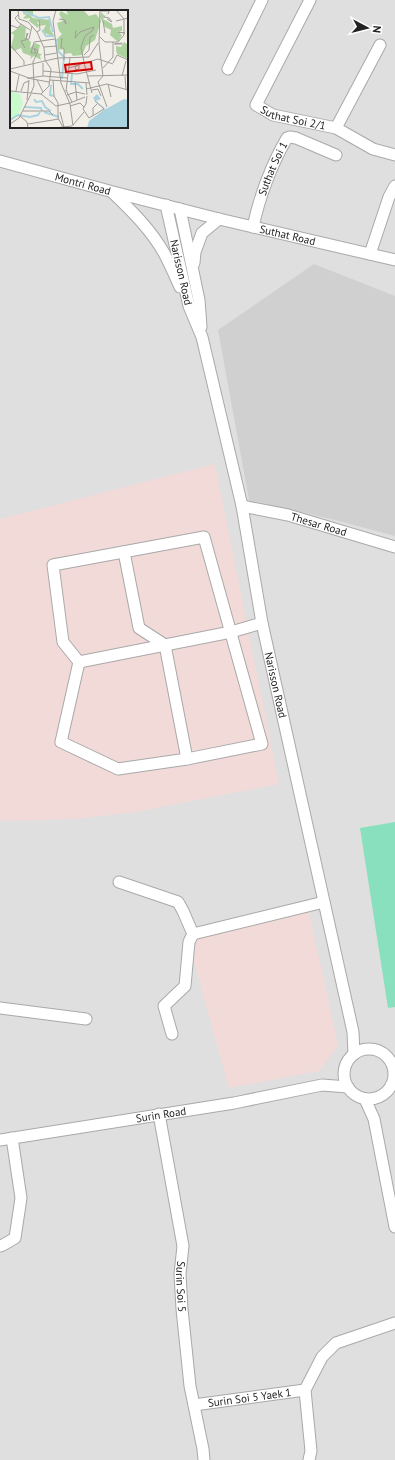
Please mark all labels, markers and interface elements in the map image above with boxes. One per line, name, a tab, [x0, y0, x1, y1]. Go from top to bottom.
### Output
north arrow	[347, 8, 387, 48]
inset map	[10, 10, 128, 128]
text: N	[370, 25, 384, 34]
street label: Suthat Soi 2/1	[258, 102, 327, 133]
street label: Suthat Soi 1	[255, 139, 291, 197]
street label: Montri Road	[53, 169, 113, 198]
street label: Suthat Road	[258, 222, 317, 248]
street label: Narisson Road	[167, 238, 196, 307]
street label: Thesar Road	[289, 509, 349, 539]
street label: Narisson Road	[262, 651, 290, 719]
street label: Surin Road	[135, 1104, 187, 1125]
street label: Surin Soi 5	[173, 1260, 189, 1313]
street label: Surin Soi 5 Yaek 1	[207, 1385, 292, 1410]

